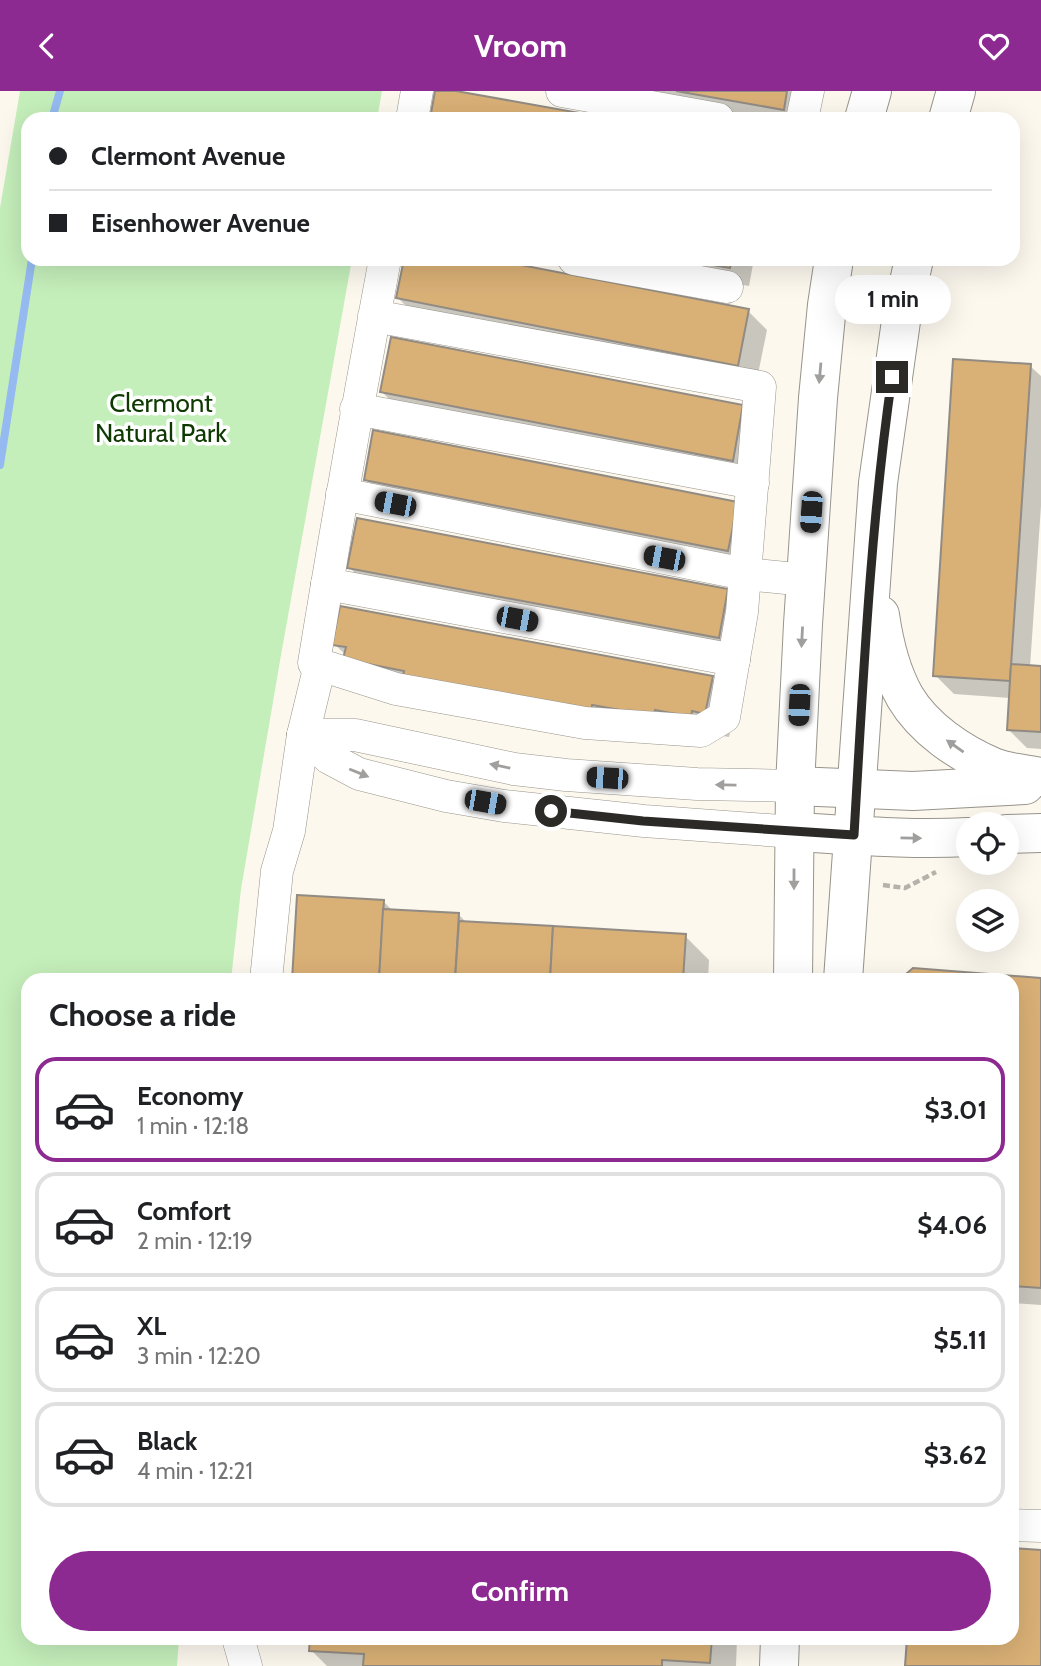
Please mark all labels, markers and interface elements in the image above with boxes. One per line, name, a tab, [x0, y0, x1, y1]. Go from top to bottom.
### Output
text: Vroom	[474, 26, 567, 65]
icon: back	[28, 27, 66, 65]
icon: heart	[975, 27, 1013, 65]
text: Clermont Avenue	[91, 140, 285, 172]
text: Eisenhower Avenue	[91, 207, 310, 239]
callout: 1 min	[834, 275, 950, 324]
text: 1 min	[867, 285, 919, 313]
route end	[876, 361, 908, 393]
one-way arrow	[814, 363, 825, 385]
park label: Clermont Natural Park	[95, 387, 227, 449]
car	[373, 490, 418, 518]
car	[800, 490, 823, 534]
car	[642, 544, 687, 572]
car	[495, 605, 540, 633]
one-way arrow	[797, 627, 808, 649]
car	[788, 683, 811, 727]
one-way arrow	[946, 739, 964, 753]
one-way arrow	[489, 760, 511, 771]
car	[586, 766, 629, 790]
one-way arrow	[349, 767, 369, 779]
one-way arrow	[715, 779, 737, 791]
car	[463, 788, 508, 816]
route start	[535, 795, 567, 827]
map controls	[956, 812, 1019, 952]
button: locate	[956, 812, 1019, 875]
one-way arrow	[901, 832, 923, 844]
one-way arrow	[788, 868, 800, 890]
button: layers	[956, 889, 1019, 952]
text: Choose a ride	[49, 995, 236, 1034]
icon: car	[53, 1078, 116, 1141]
text: Economy	[137, 1080, 243, 1112]
text: $3.01	[924, 1094, 987, 1126]
text: 1 min · 12:18	[137, 1112, 249, 1140]
icon: car	[53, 1193, 116, 1256]
text: Comfort	[137, 1195, 231, 1227]
text: $4.06	[917, 1209, 987, 1241]
text: 2 min · 12:19	[137, 1227, 253, 1255]
icon: car	[53, 1308, 116, 1371]
text: XL	[137, 1310, 166, 1342]
text: $5.11	[933, 1324, 987, 1356]
text: 3 min · 12:20	[137, 1342, 261, 1370]
icon: car	[53, 1423, 116, 1486]
text: Black	[137, 1425, 197, 1457]
text: $3.62	[924, 1439, 987, 1471]
text: 4 min · 12:21	[137, 1457, 253, 1485]
button: Confirm	[49, 1551, 991, 1631]

